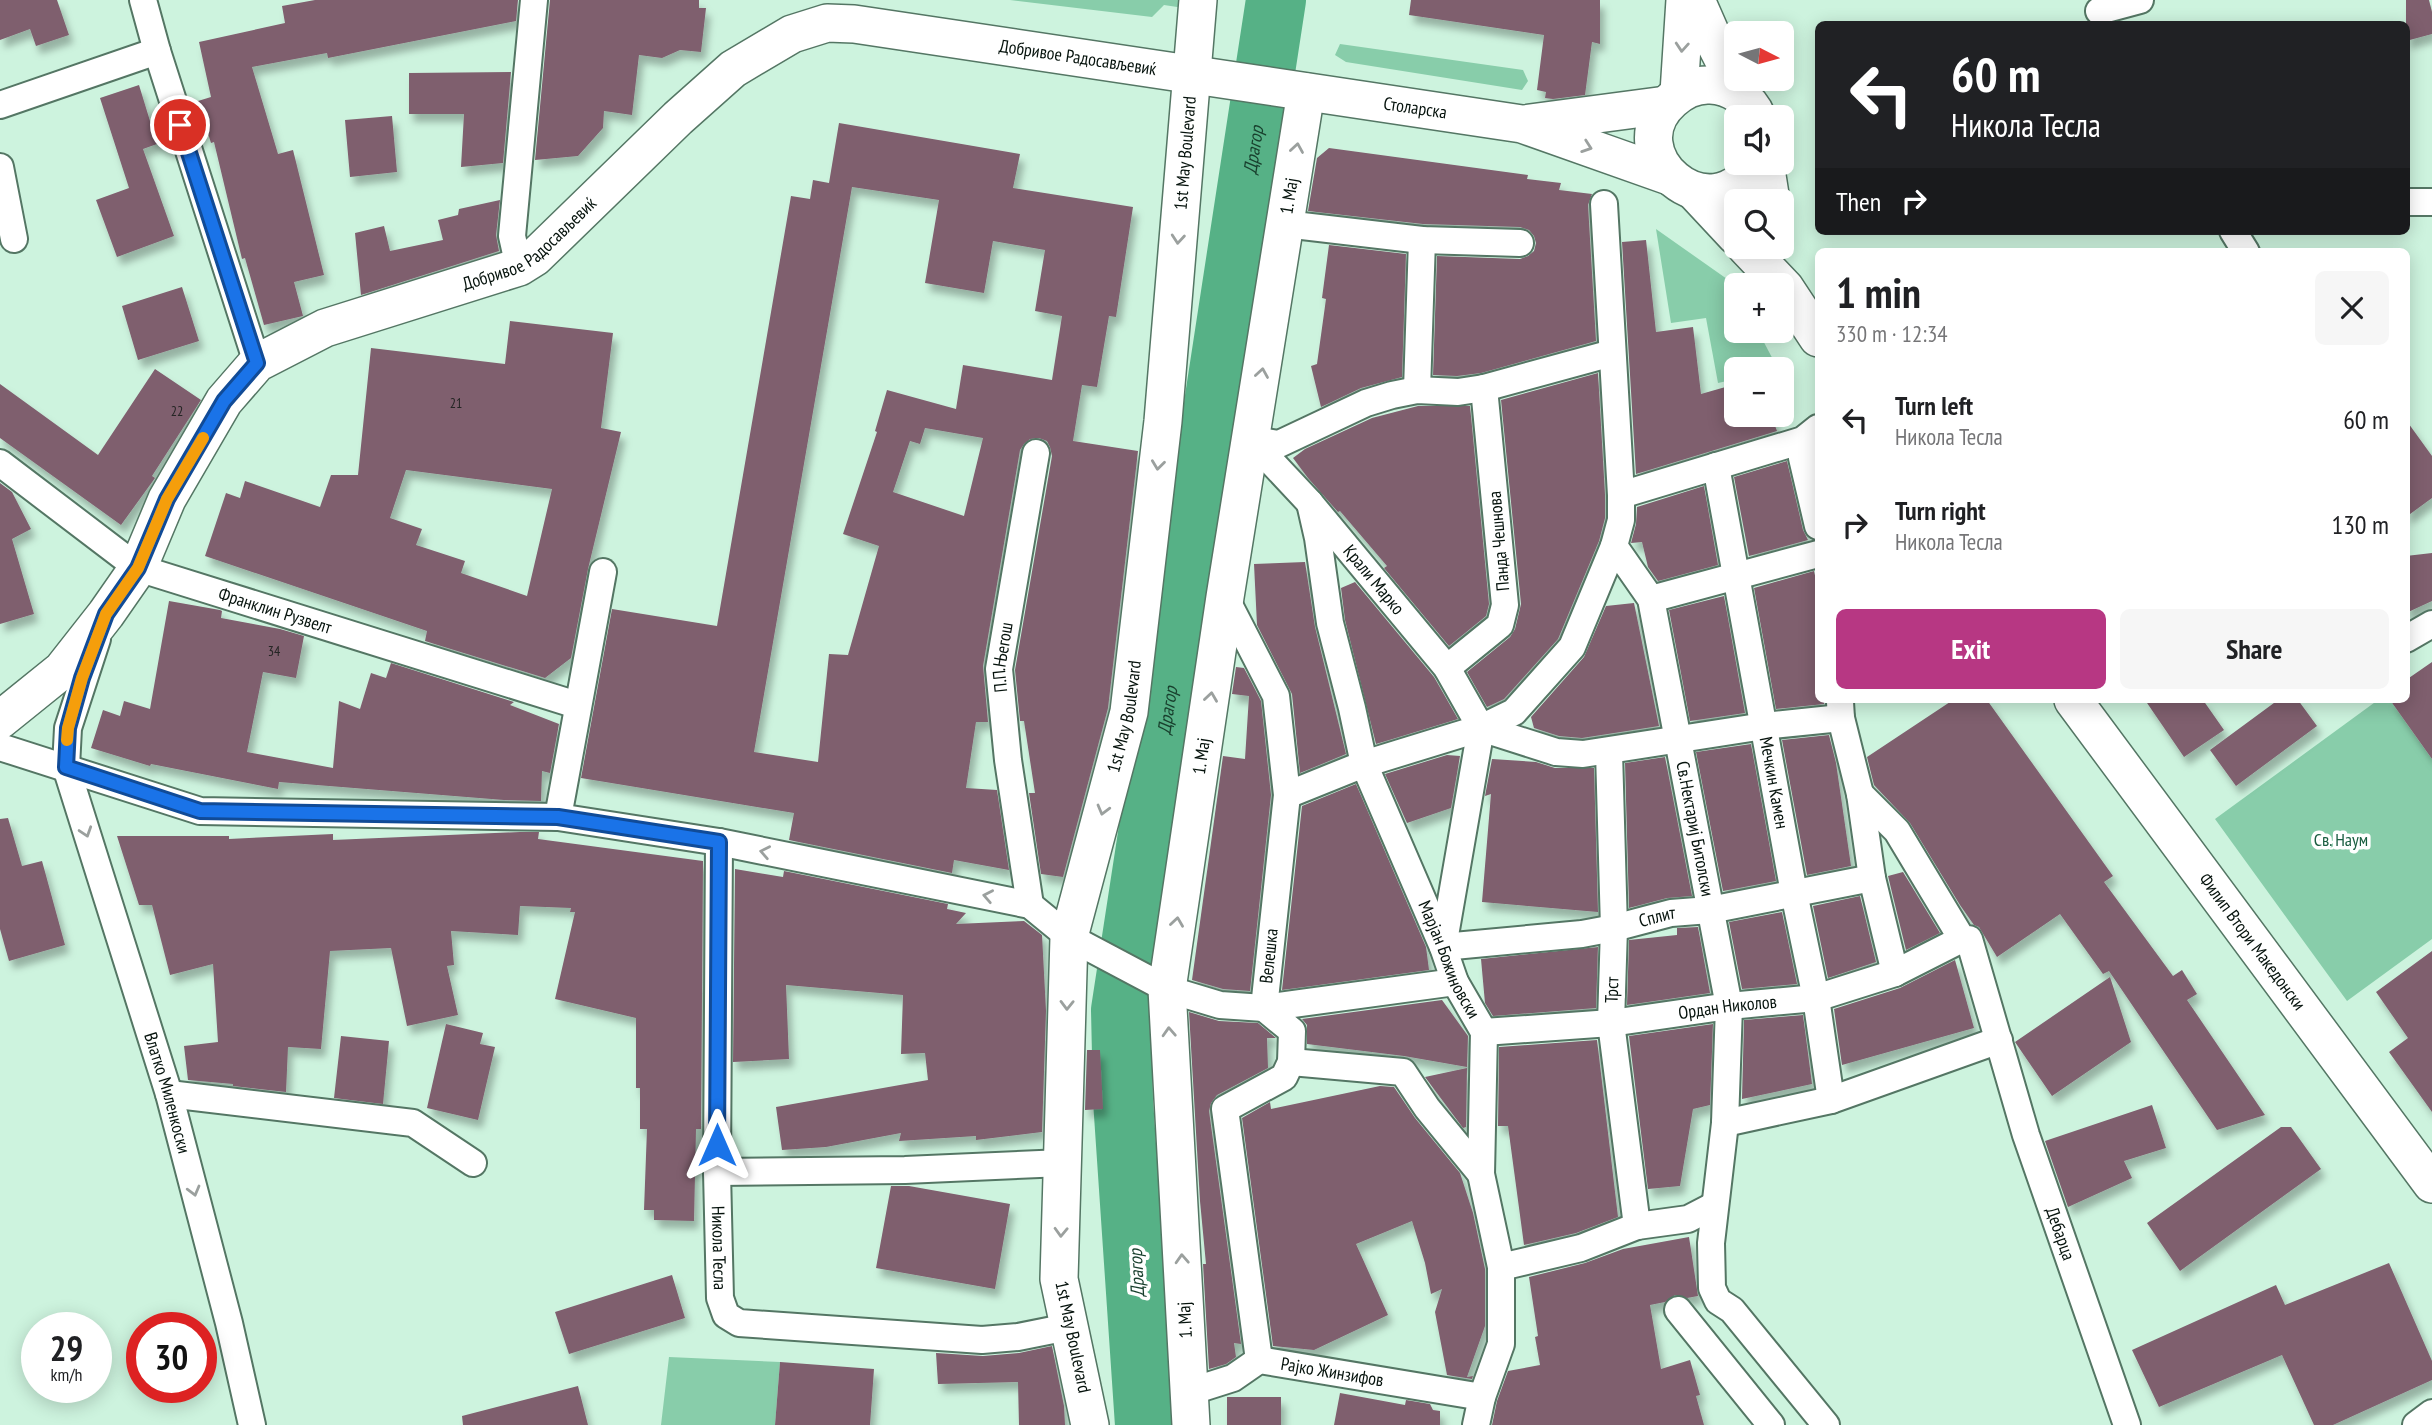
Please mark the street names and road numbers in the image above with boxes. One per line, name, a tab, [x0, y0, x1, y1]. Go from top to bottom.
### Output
street label: Добривое Радосављевиќ	[998, 34, 1158, 80]
street label: Столарска	[1382, 91, 1448, 124]
street label: 1st May Boulevard	[1169, 95, 1201, 211]
street label: 1. Мај	[1275, 176, 1303, 216]
street label: Добривое Радосављевиќ	[459, 192, 601, 295]
street label: Панда Чешнова	[1483, 490, 1514, 592]
street label: Крали Марко	[1338, 540, 1410, 619]
street label: Франклин Рузвелт	[216, 582, 335, 639]
street label: П.П.Његош	[987, 621, 1018, 693]
street label: 1st May Boulevard	[1101, 659, 1146, 775]
street label: Мечкин Камен	[1755, 735, 1794, 831]
street label: 1. Мај	[1187, 736, 1215, 776]
street label: Св.Нектариј Битолски	[1671, 759, 1720, 898]
street label: Филип Втори Македонски	[2194, 868, 2311, 1015]
street label: Марјан Божиновски	[1413, 897, 1486, 1022]
street label: Сплит	[1636, 901, 1676, 932]
street label: Велешка	[1254, 927, 1283, 985]
street label: Трст	[1600, 976, 1623, 1004]
street label: Ордан Николов	[1677, 990, 1778, 1024]
street label: Влатко Миленкоски	[139, 1029, 196, 1156]
street label: Дебарца	[2041, 1204, 2081, 1263]
street label: Никола Тесла	[707, 1205, 732, 1290]
street label: 1st May Boulevard	[1050, 1279, 1097, 1395]
street label: 1. Мај	[1172, 1301, 1197, 1339]
street label: Рајко Жинзифов	[1279, 1352, 1385, 1391]

